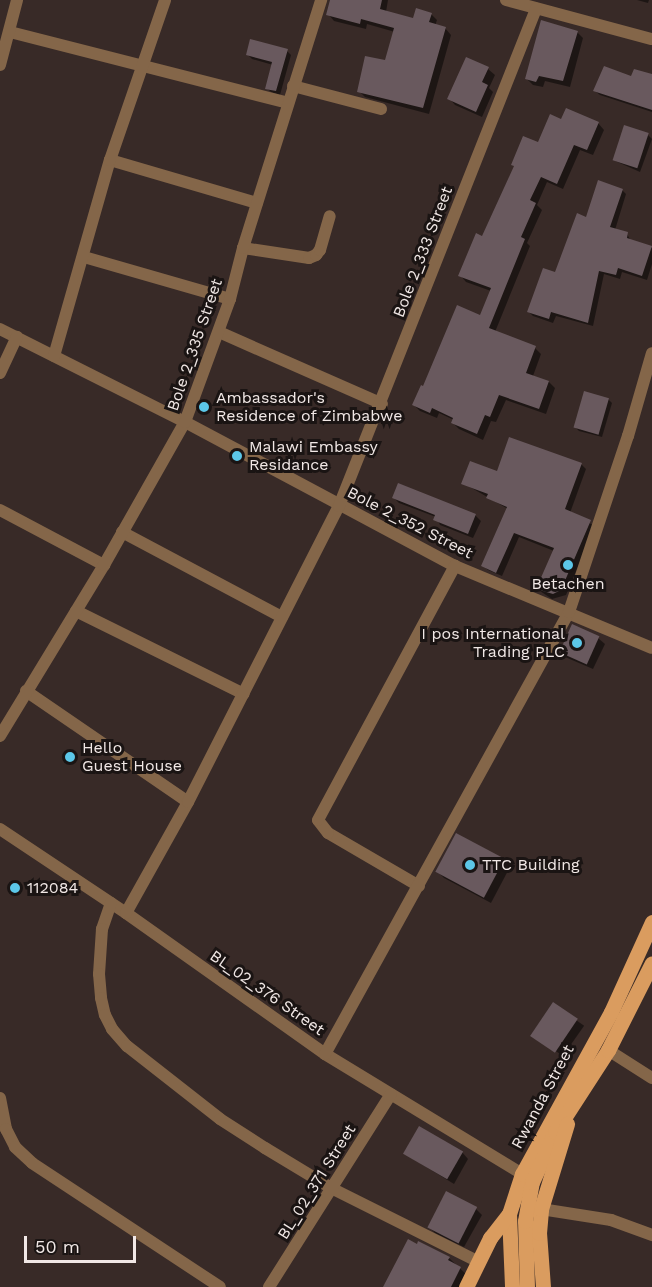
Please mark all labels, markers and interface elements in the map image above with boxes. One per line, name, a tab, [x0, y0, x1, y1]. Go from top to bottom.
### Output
street label: Bole 2_333 Street	[389, 184, 457, 320]
street label: Bole 2_335 Street	[163, 276, 227, 414]
place label: Ambassador's Residence of Zimbabwe	[216, 388, 403, 426]
marker: Ambassador's Residence of Zimbabwe	[197, 400, 211, 414]
place label: Malawi Embassy Residance	[249, 437, 378, 475]
marker: Malawi Embassy Residance	[230, 449, 244, 463]
street label: Bole 2_352 Street	[344, 483, 476, 563]
marker: Betachen	[561, 558, 575, 572]
place label: Betachen	[531, 574, 605, 594]
place label: I pos International Trading PLC	[421, 624, 565, 662]
marker: I pos International Trading PLC	[570, 636, 584, 650]
place label: Hello Guest House	[82, 738, 182, 776]
marker: Hello Guest House	[63, 750, 77, 764]
place label: TTC Building	[482, 855, 580, 875]
marker: TTC Building	[463, 858, 477, 872]
place label: 112084	[27, 878, 78, 898]
marker: 112084	[8, 881, 22, 895]
street label: BL_02_376 Street	[206, 946, 328, 1040]
street label: Rwanda Street	[507, 1042, 579, 1152]
street label: BL_02_371 Street	[274, 1121, 360, 1243]
scale bar	[27, 1224, 140, 1262]
text: 50 m	[35, 1236, 80, 1257]

